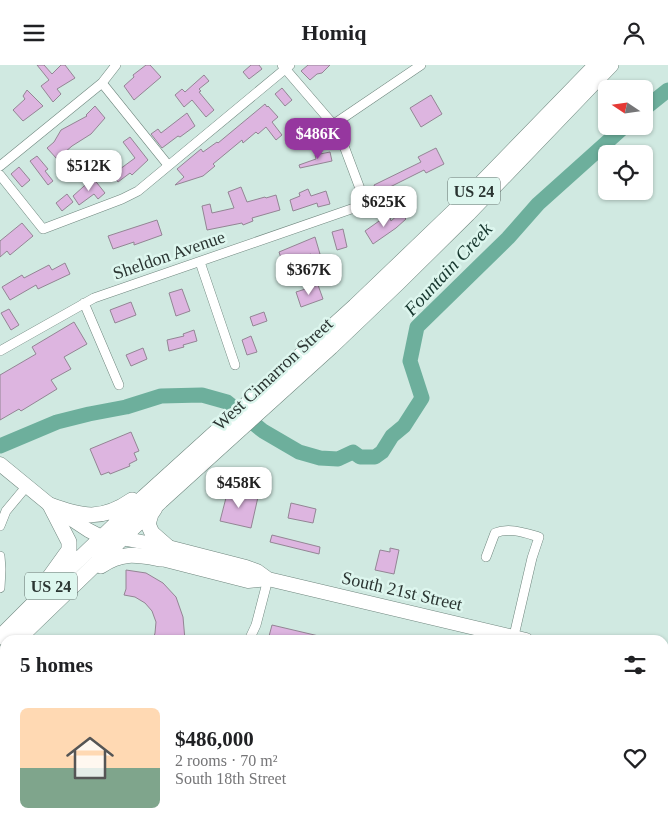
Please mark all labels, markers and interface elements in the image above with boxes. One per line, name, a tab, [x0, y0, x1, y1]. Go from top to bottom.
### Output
icon: menu	[20, 19, 48, 47]
icon: person	[620, 19, 648, 47]
text: Homiq	[302, 20, 366, 45]
north arrow	[598, 80, 652, 135]
map controls	[598, 80, 653, 200]
pin: $486K	[283, 117, 353, 160]
text: $486K	[296, 125, 340, 142]
button: locate	[598, 145, 653, 200]
pin: $512K	[54, 149, 124, 192]
text: $512K	[67, 157, 111, 174]
road number: US 24	[448, 177, 500, 205]
pin: $625K	[349, 185, 419, 228]
text: $625K	[362, 193, 406, 210]
water label: Fountain Creek	[399, 218, 497, 320]
street label: Sheldon Avenue	[110, 226, 228, 284]
pin: $367K	[274, 253, 344, 296]
text: $367K	[287, 261, 331, 278]
street label: West Cimarron Street	[209, 314, 337, 434]
pin: $458K	[204, 467, 274, 509]
text: $458K	[217, 474, 261, 491]
street label: South 21st Street	[340, 567, 464, 615]
road number: US 24	[25, 573, 77, 599]
icon: filters	[621, 651, 649, 679]
text: 5 homes	[20, 653, 93, 677]
text: $486,000	[175, 727, 254, 751]
icon: home	[60, 728, 120, 788]
icon: heart	[621, 744, 649, 772]
text: 2 rooms · 70 m²	[175, 752, 278, 769]
text: South 18th Street	[175, 770, 286, 787]

